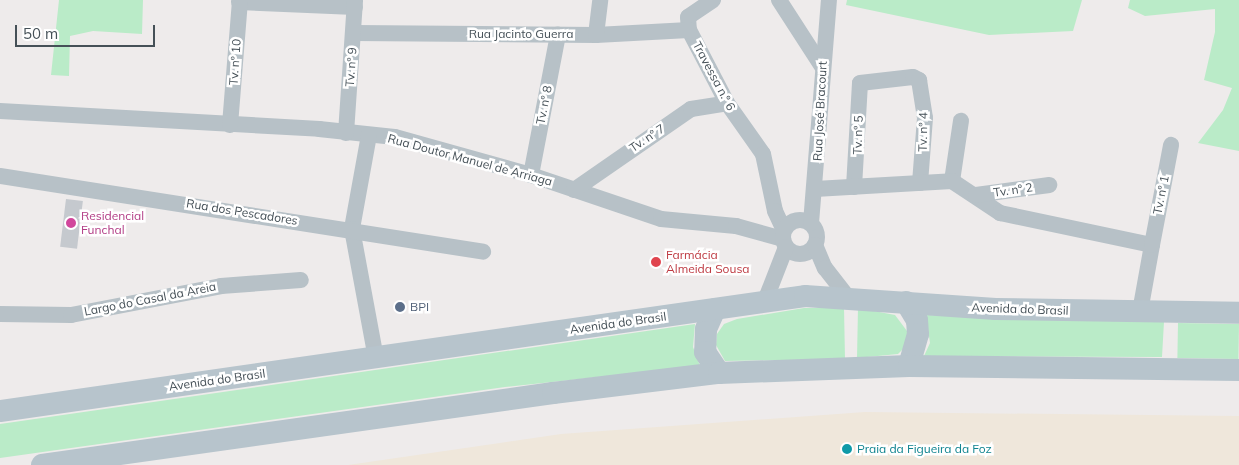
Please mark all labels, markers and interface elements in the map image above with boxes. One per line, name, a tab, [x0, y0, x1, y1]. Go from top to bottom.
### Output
scale bar	[18, 15, 158, 47]
text: 50 m	[23, 24, 58, 43]
street label: Rua Jacinto Guerra	[469, 27, 573, 41]
street label: Tv. nº 10	[226, 38, 244, 86]
street label: Travessa n.º 6	[690, 39, 738, 113]
street label: Tv. nº 9	[342, 47, 360, 87]
street label: Rua José Bracourt	[810, 61, 830, 161]
street label: Tv. nº 8	[533, 84, 555, 126]
street label: Tv. nº 4	[915, 112, 931, 152]
street label: Tv. nº 5	[850, 115, 866, 155]
street label: Tv. nº 7	[627, 121, 667, 155]
street label: Rua Doutor Manuel de Arriaga	[386, 131, 554, 189]
street label: Tv. nº 1	[1150, 174, 1172, 216]
street label: Tv. nº 2	[993, 180, 1033, 200]
street label: Rua dos Pescadores	[185, 196, 299, 228]
place label: Residencial Funchal	[81, 209, 144, 237]
marker: Residencial Funchal	[65, 217, 77, 229]
place label: Farmácia Almeida Sousa	[666, 248, 750, 276]
marker: Farmácia Almeida Sousa	[650, 256, 662, 268]
street label: Largo do Casal da Areia	[83, 279, 217, 319]
place label: BPI	[410, 300, 429, 314]
street label: Avenida do Brasil	[971, 300, 1069, 318]
marker: BPI	[394, 301, 406, 313]
street label: Avenida do Brasil	[569, 309, 667, 337]
street label: Avenida do Brasil	[168, 366, 266, 394]
place label: Praia da Figueira da Foz	[857, 442, 992, 456]
marker: Praia da Figueira da Foz	[841, 443, 853, 455]

